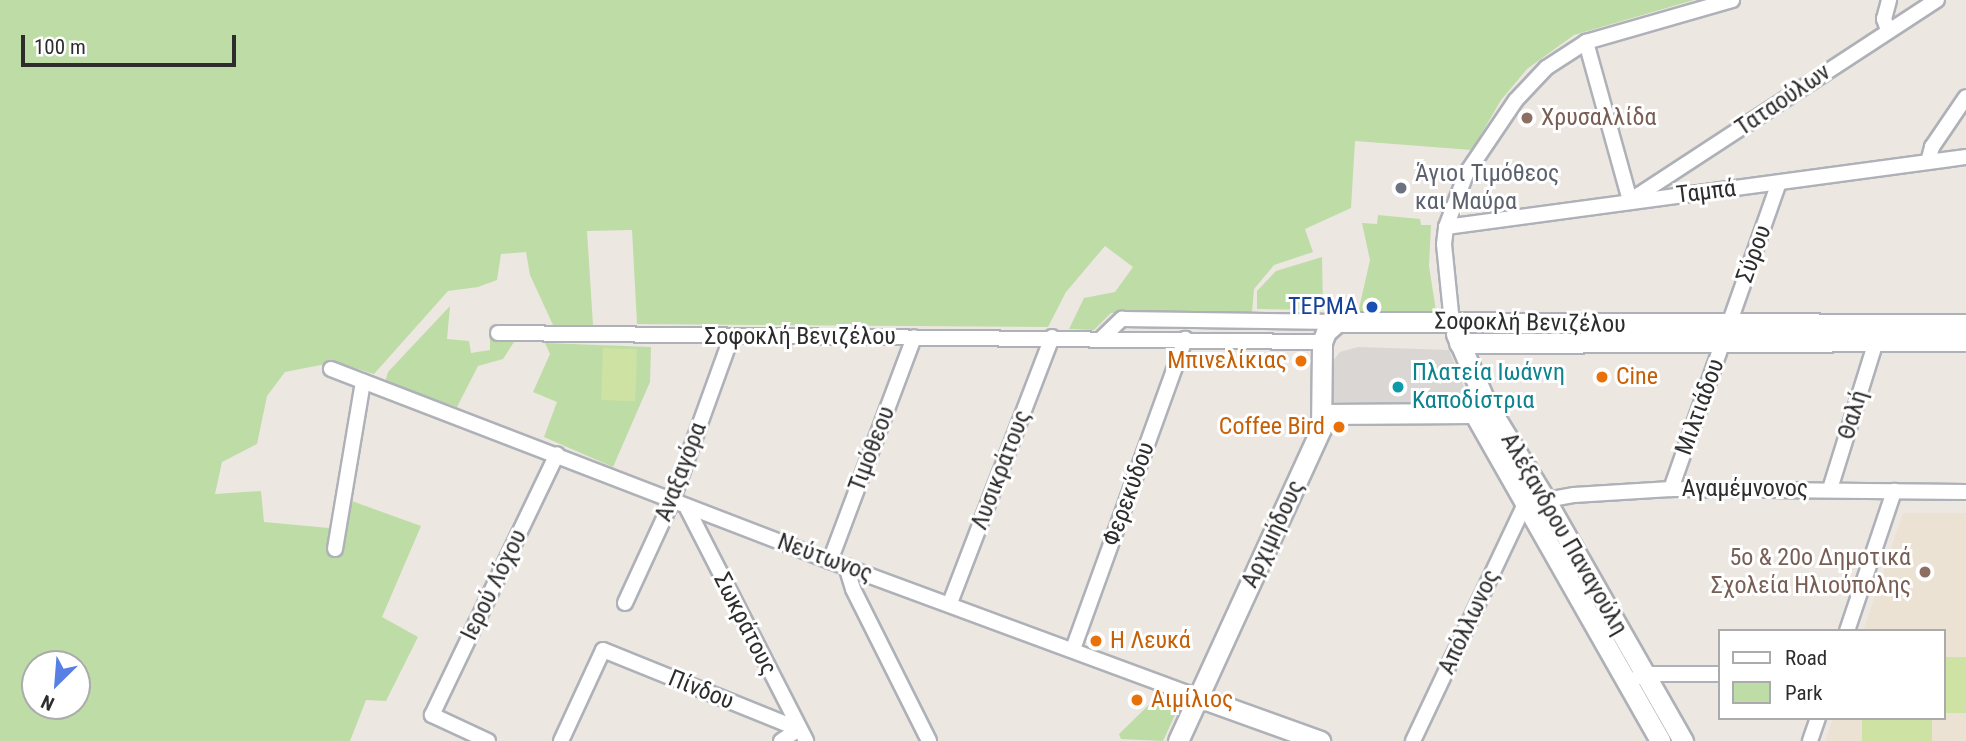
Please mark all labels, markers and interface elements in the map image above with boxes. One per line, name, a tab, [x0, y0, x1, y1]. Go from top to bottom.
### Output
scale bar	[24, 21, 240, 65]
text: 100 m	[34, 35, 86, 59]
street label: Ταταούλων	[1730, 58, 1836, 142]
place label: Χρυσαλλίδα	[1541, 104, 1656, 132]
marker: Χρυσαλλίδα	[1519, 110, 1535, 126]
place label: Άγιοι Τιμόθεος και Μαύρα	[1415, 160, 1559, 216]
street label: Ταμπά	[1675, 174, 1737, 210]
marker: Άγιοι Τιμόθεος και Μαύρα	[1393, 180, 1409, 196]
street label: Σύρου	[1730, 221, 1778, 287]
place label: ΤΕΡΜΑ	[1288, 293, 1358, 321]
marker: ΤΕΡΜΑ	[1364, 299, 1380, 315]
street label: Σοφοκλή Βενιζέλου	[1434, 307, 1626, 339]
street label: Σοφοκλή Βενιζέλου	[704, 323, 896, 351]
place label: Μπινελίκιας	[1167, 347, 1287, 375]
marker: Μπινελίκιας	[1293, 353, 1309, 369]
street label: Μιλτιάδου	[1669, 355, 1731, 459]
place label: Πλατεία Ιωάννη Καποδίστρια	[1412, 359, 1565, 415]
place label: Cine	[1616, 363, 1658, 391]
marker: Cine	[1594, 369, 1610, 385]
marker: Πλατεία Ιωάννη Καποδίστρια	[1390, 379, 1406, 395]
street label: Θαλή	[1832, 387, 1874, 443]
street label: Τιμόθεου	[843, 402, 901, 496]
street label: Λυσικράτους	[965, 406, 1037, 534]
place label: Coffee Bird	[1219, 413, 1325, 441]
street label: Αναξαγόρα	[649, 418, 713, 526]
marker: Coffee Bird	[1331, 419, 1347, 435]
street label: Αλέξανδρου Παναγούλη	[1494, 428, 1634, 640]
street label: Φερεκύδου	[1097, 438, 1161, 550]
street label: Αγαμέμνονος	[1682, 475, 1808, 503]
street label: Αρχιμήδους	[1236, 476, 1310, 592]
street label: Ιερού Λόχου	[455, 525, 533, 645]
street label: Νεύτωνος	[773, 528, 877, 588]
place label: 5ο & 20ο Δημοτικά Σχολεία Ηλιούπολης	[1711, 544, 1911, 600]
marker: 5ο & 20ο Δημοτικά Σχολεία Ηλιούπολης	[1917, 564, 1933, 580]
street label: Απόλλωνος	[1432, 565, 1506, 679]
street label: Σωκράτους	[707, 568, 783, 680]
place label: Η Λευκά	[1110, 627, 1191, 655]
legend	[1717, 629, 1945, 720]
marker: Η Λευκά	[1088, 633, 1104, 649]
text: Road	[1785, 646, 1827, 670]
north arrow	[21, 650, 91, 720]
street label: Πίνδου	[664, 664, 738, 716]
text: Park	[1785, 681, 1822, 705]
place label: Αιμίλιος	[1151, 686, 1233, 714]
text: N	[38, 690, 58, 716]
marker: Αιμίλιος	[1129, 692, 1145, 708]

